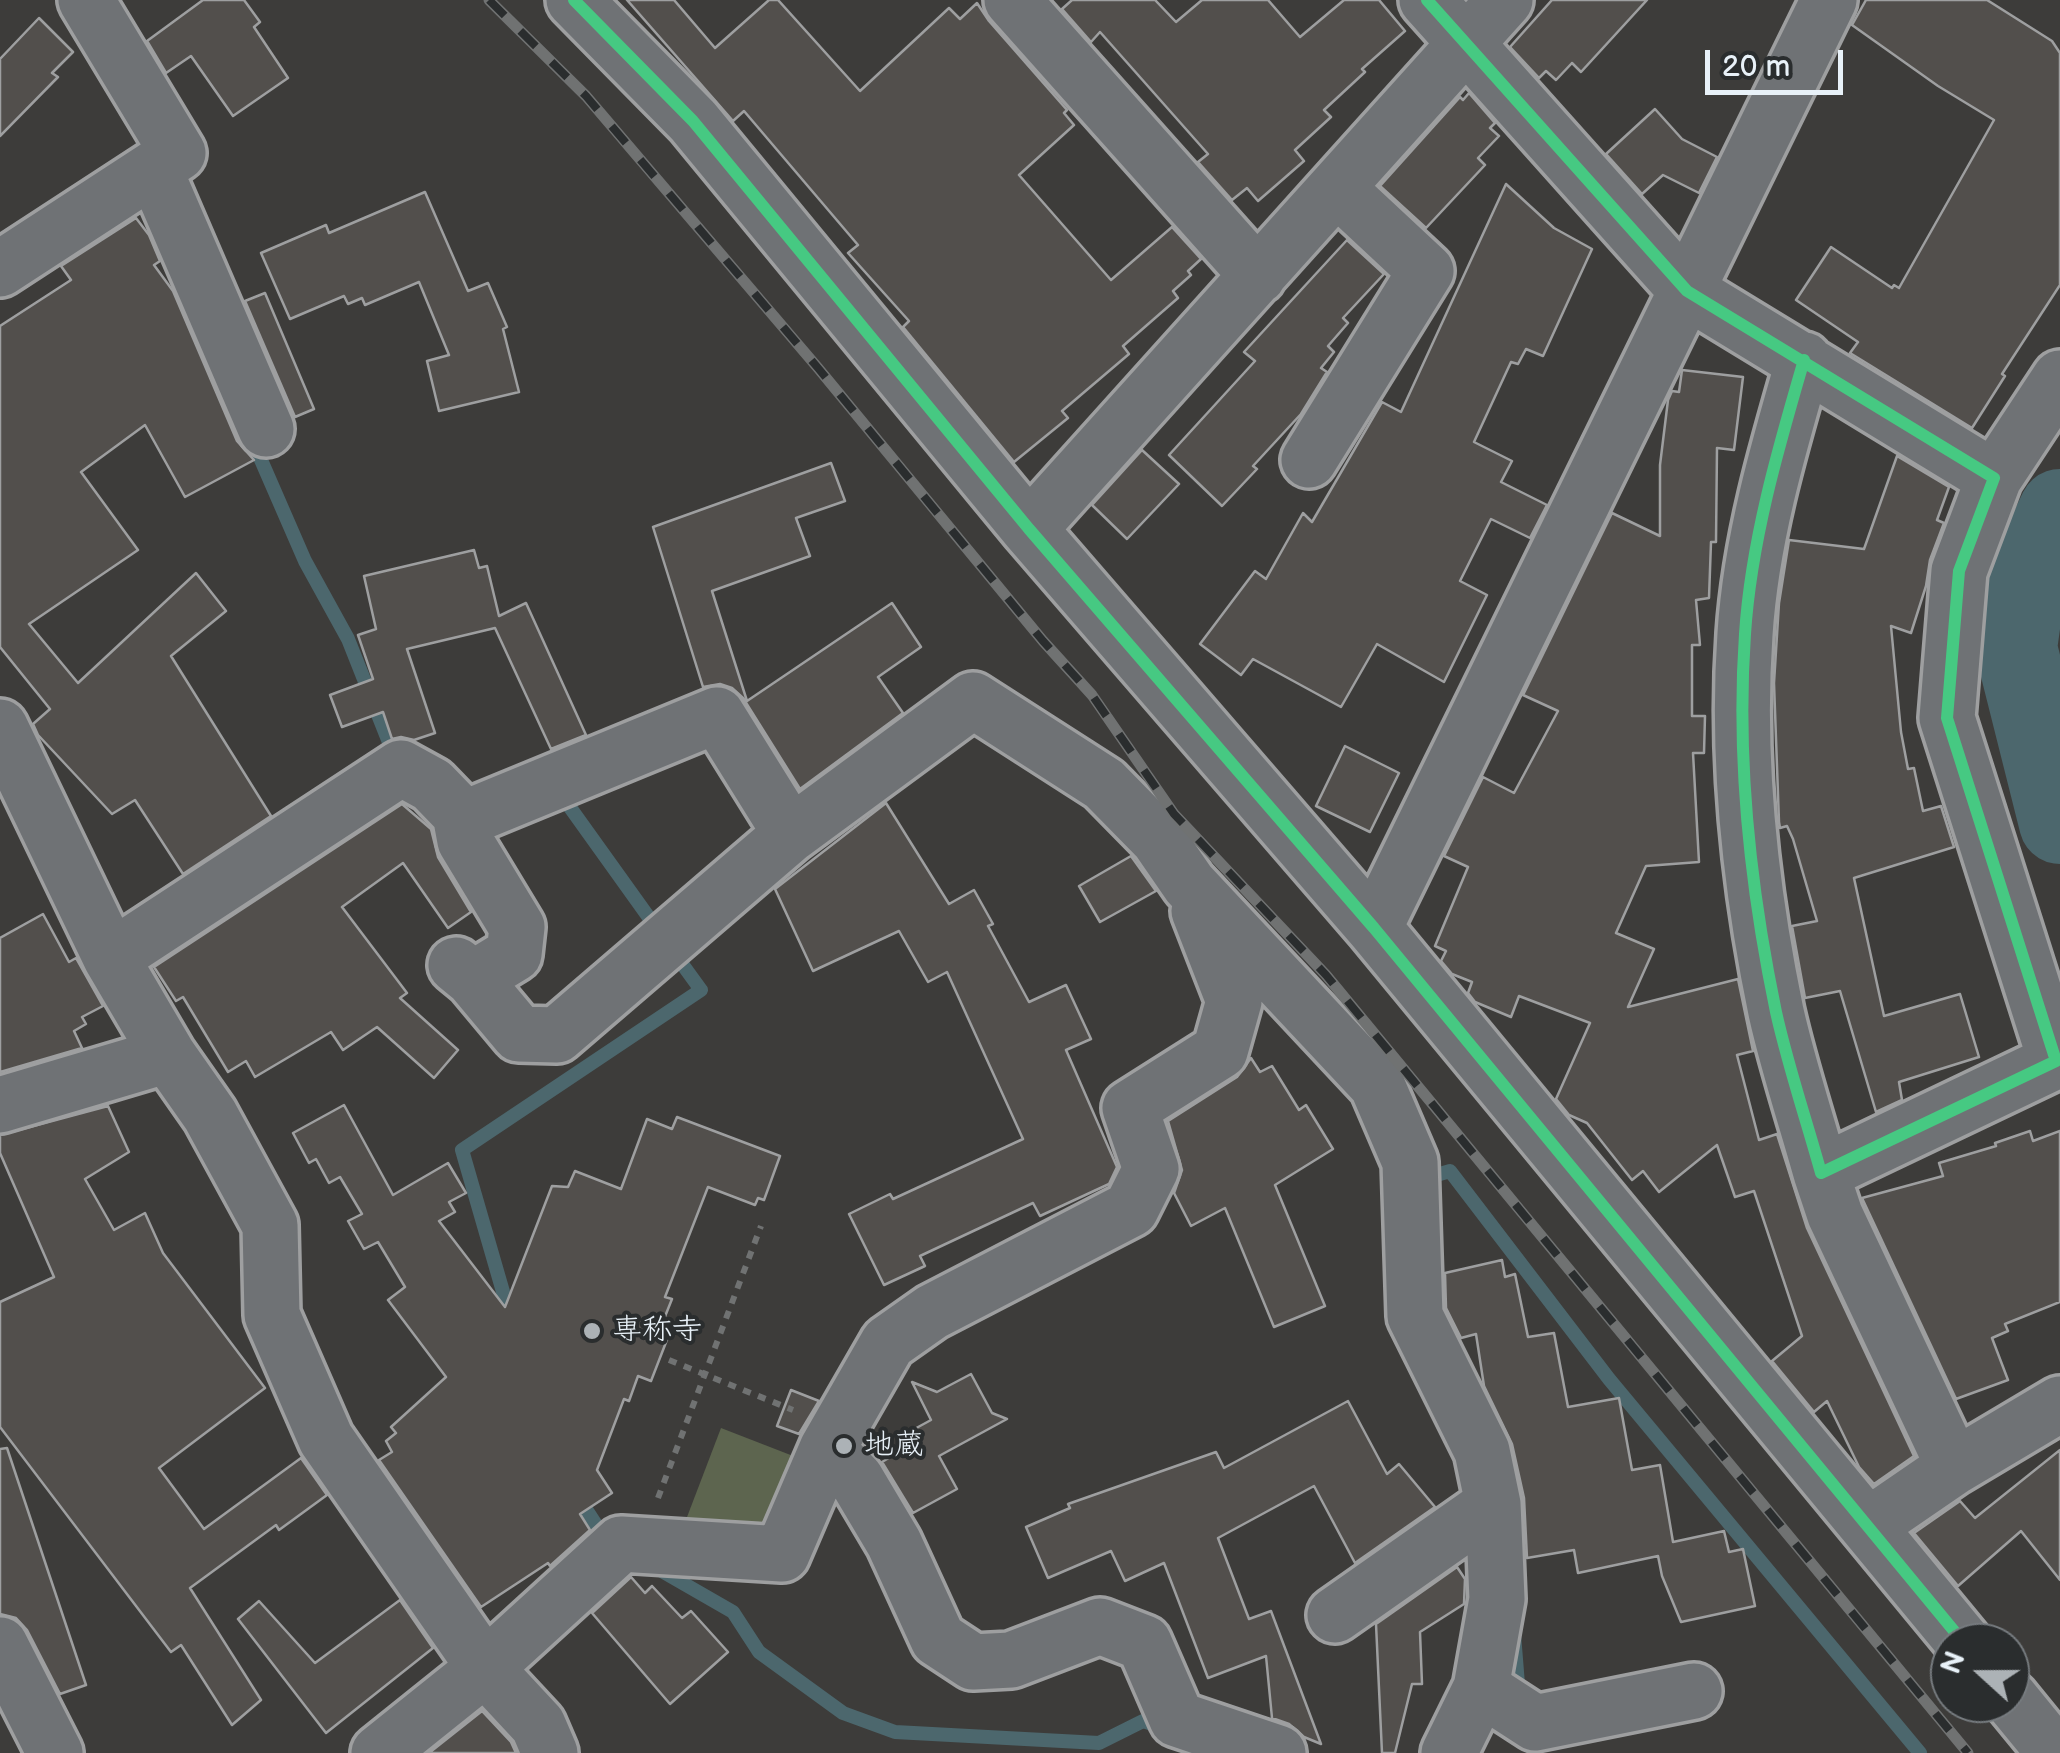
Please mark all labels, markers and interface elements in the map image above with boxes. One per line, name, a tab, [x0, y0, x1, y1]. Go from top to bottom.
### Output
scale bar	[1710, 30, 1848, 92]
text: 20 m	[1722, 49, 1790, 85]
place label: 専称寺	[612, 1313, 702, 1349]
marker: 専称寺	[581, 1320, 603, 1342]
place label: 地蔵	[864, 1428, 924, 1464]
marker: 地蔵	[833, 1435, 855, 1457]
north arrow	[1930, 1623, 2030, 1723]
text: N	[1934, 1647, 1973, 1679]

